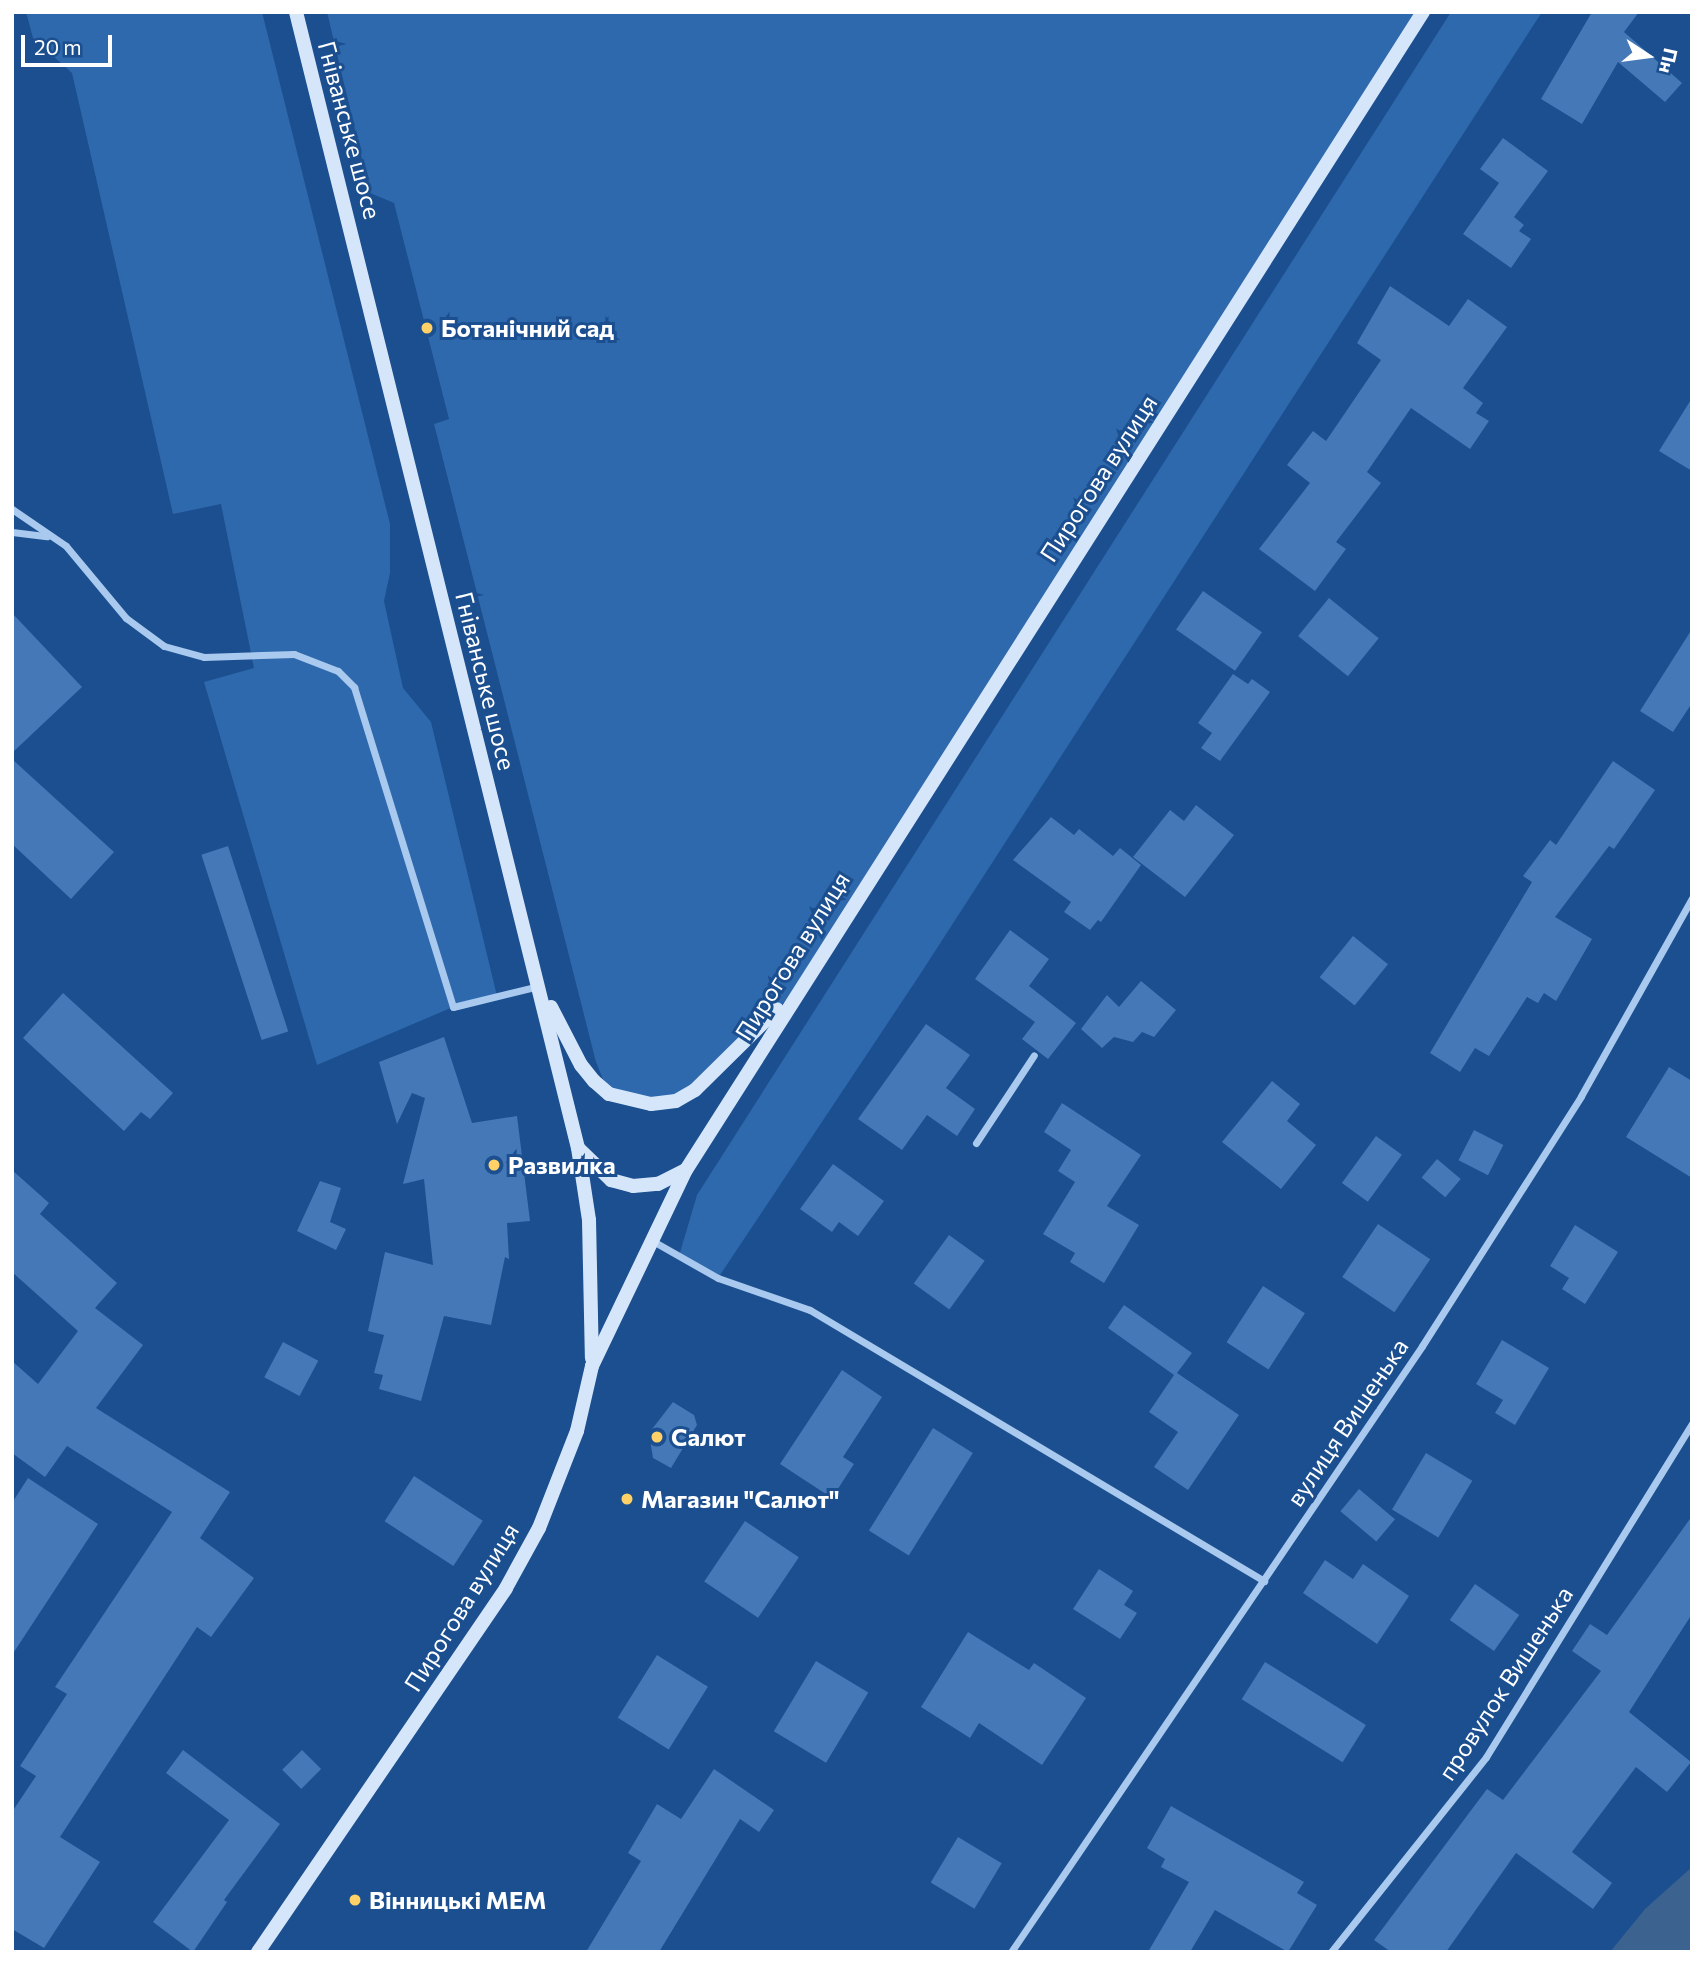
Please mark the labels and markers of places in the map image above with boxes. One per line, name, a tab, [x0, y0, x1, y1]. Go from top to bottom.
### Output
place label: Ботанічний сад	[441, 314, 614, 342]
marker: Ботанічний сад	[419, 320, 435, 336]
place label: Развилка	[508, 1151, 615, 1179]
marker: Развилка	[486, 1157, 502, 1173]
place label: Салют	[671, 1423, 746, 1451]
marker: Салют	[649, 1429, 665, 1445]
place label: Магазин "Салют"	[641, 1485, 839, 1513]
marker: Магазин "Салют"	[619, 1491, 635, 1507]
place label: Вінницькі МЕМ	[369, 1886, 546, 1914]
marker: Вінницькі МЕМ	[347, 1892, 363, 1908]

